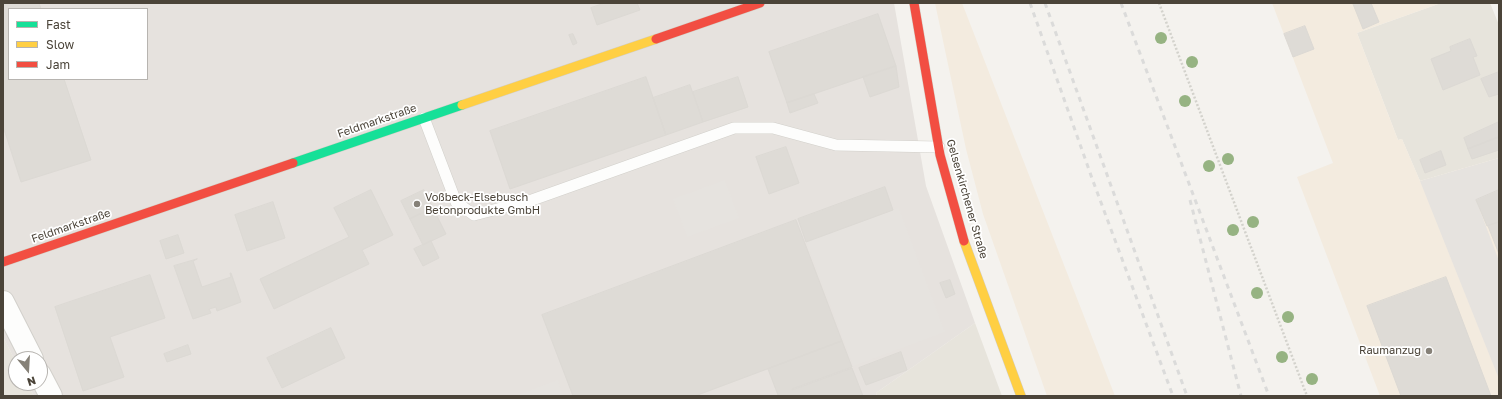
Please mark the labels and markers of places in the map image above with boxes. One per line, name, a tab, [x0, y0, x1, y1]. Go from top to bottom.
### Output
place label: Voßbeck-Elsebusch Betonprodukte GmbH	[425, 191, 540, 217]
marker: Voßbeck-Elsebusch Betonprodukte GmbH	[412, 199, 422, 209]
place label: Raumanzug	[1359, 344, 1421, 358]
marker: Raumanzug	[1424, 346, 1434, 356]

